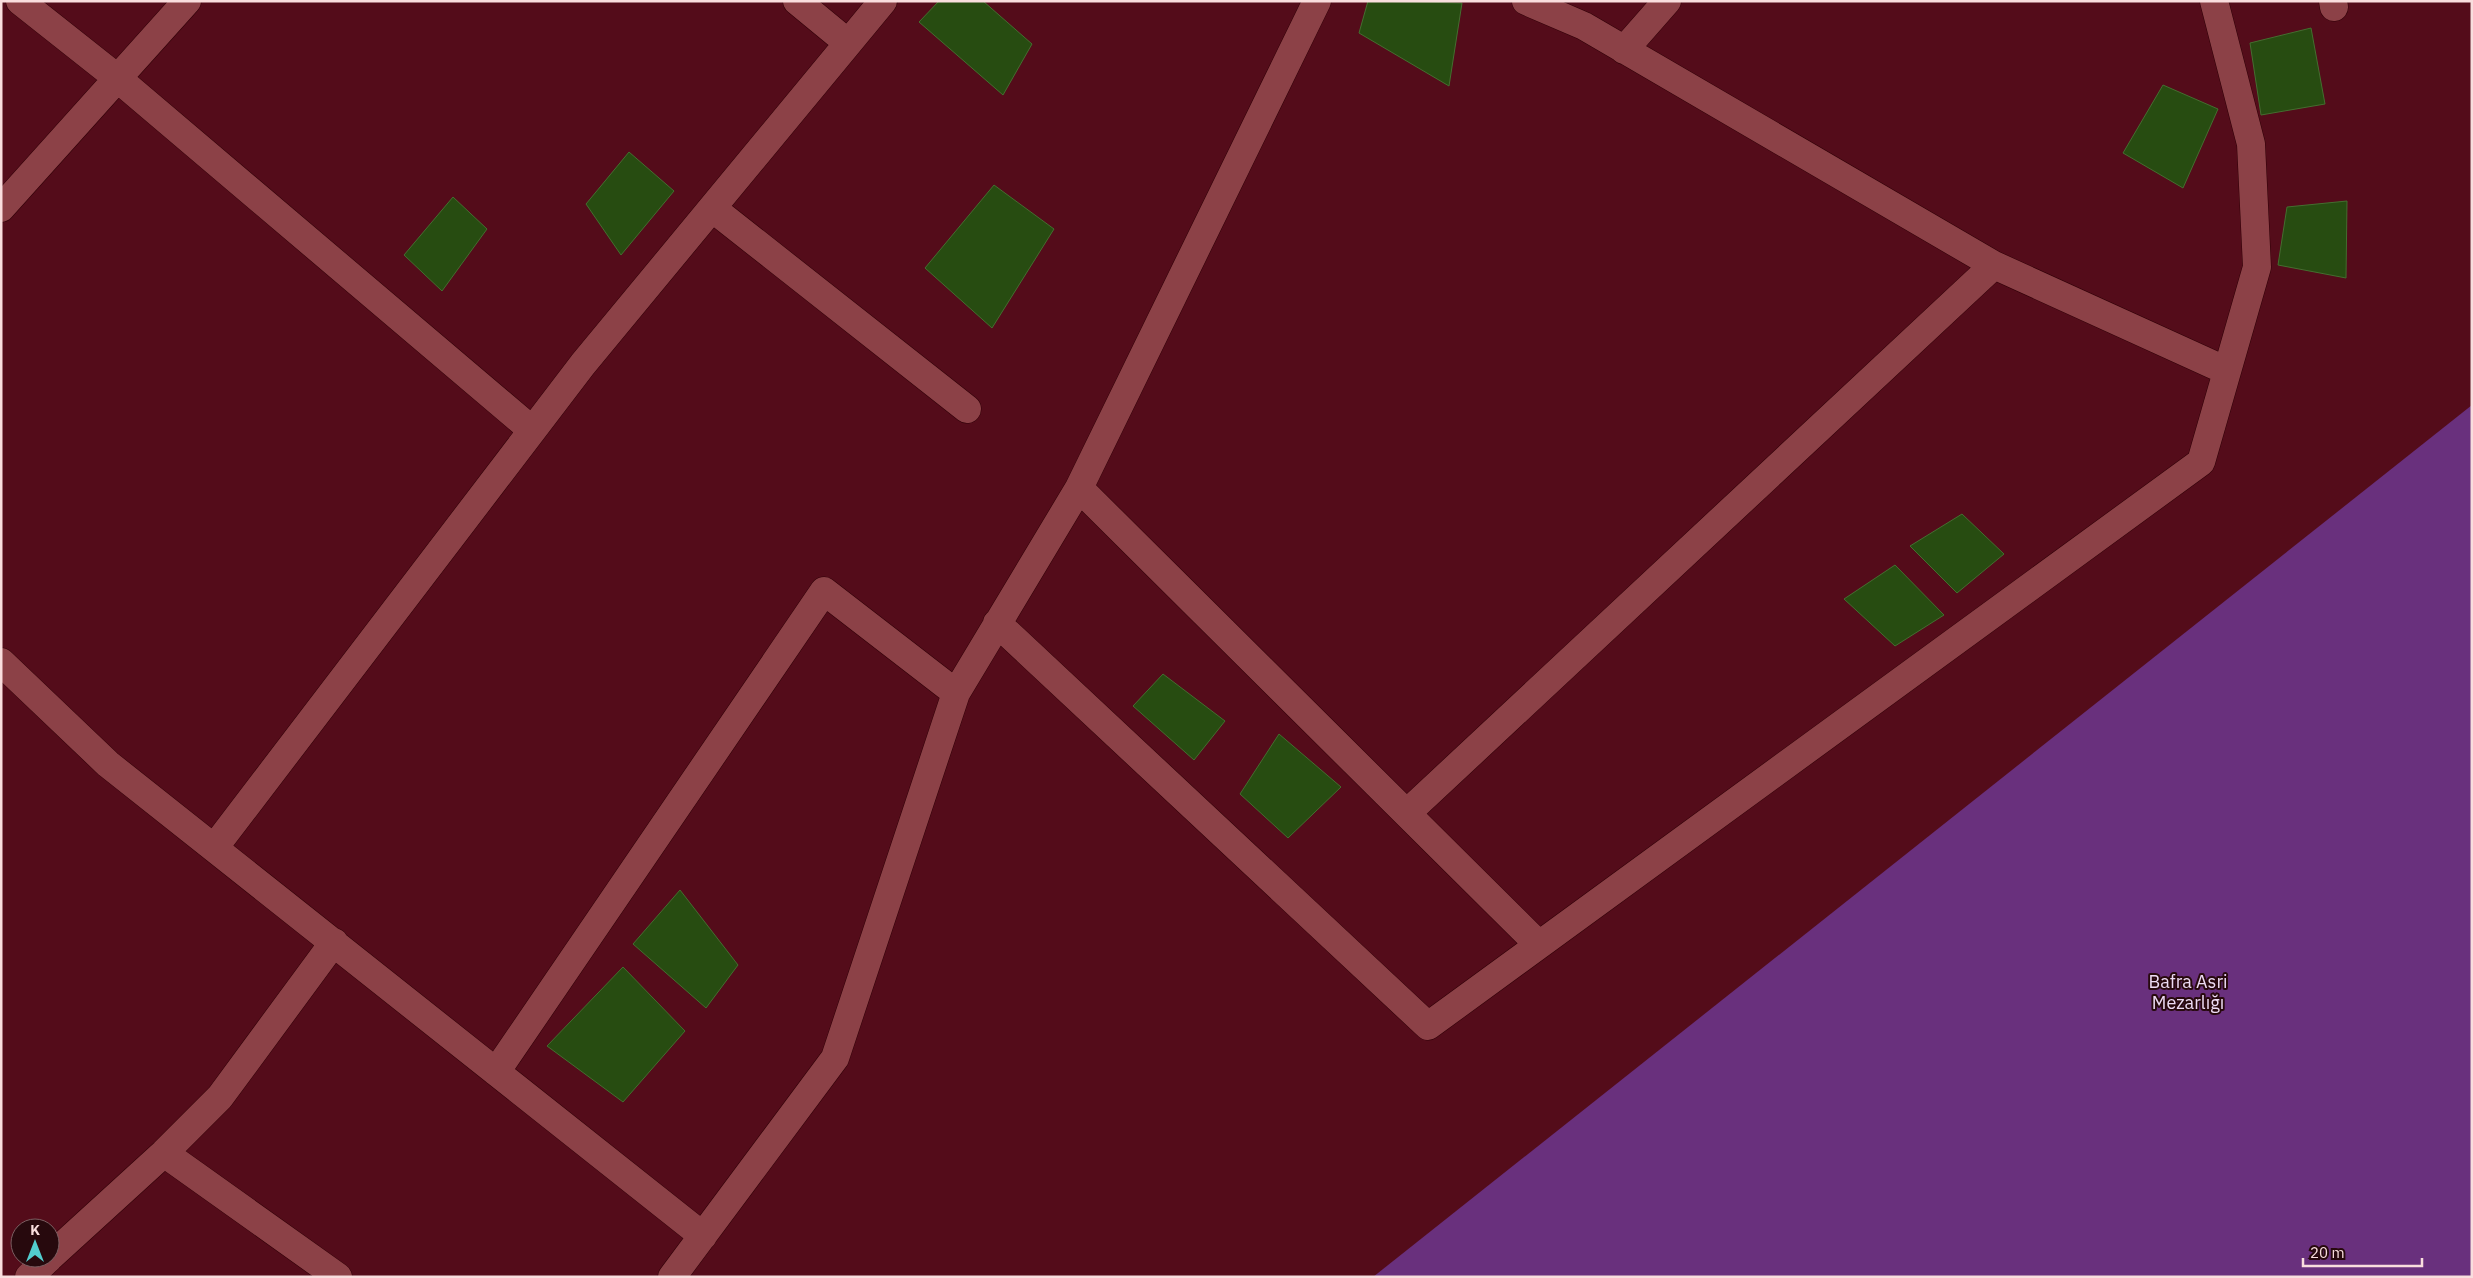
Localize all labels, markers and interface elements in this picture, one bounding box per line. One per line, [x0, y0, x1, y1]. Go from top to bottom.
park label: Bafra Asri Mezarlığı [2148, 970, 2228, 1014]
north arrow [10, 1218, 60, 1268]
text: K [30, 1221, 40, 1239]
scale bar [2303, 1236, 2422, 1268]
text: 20 m [2310, 1243, 2345, 1262]

